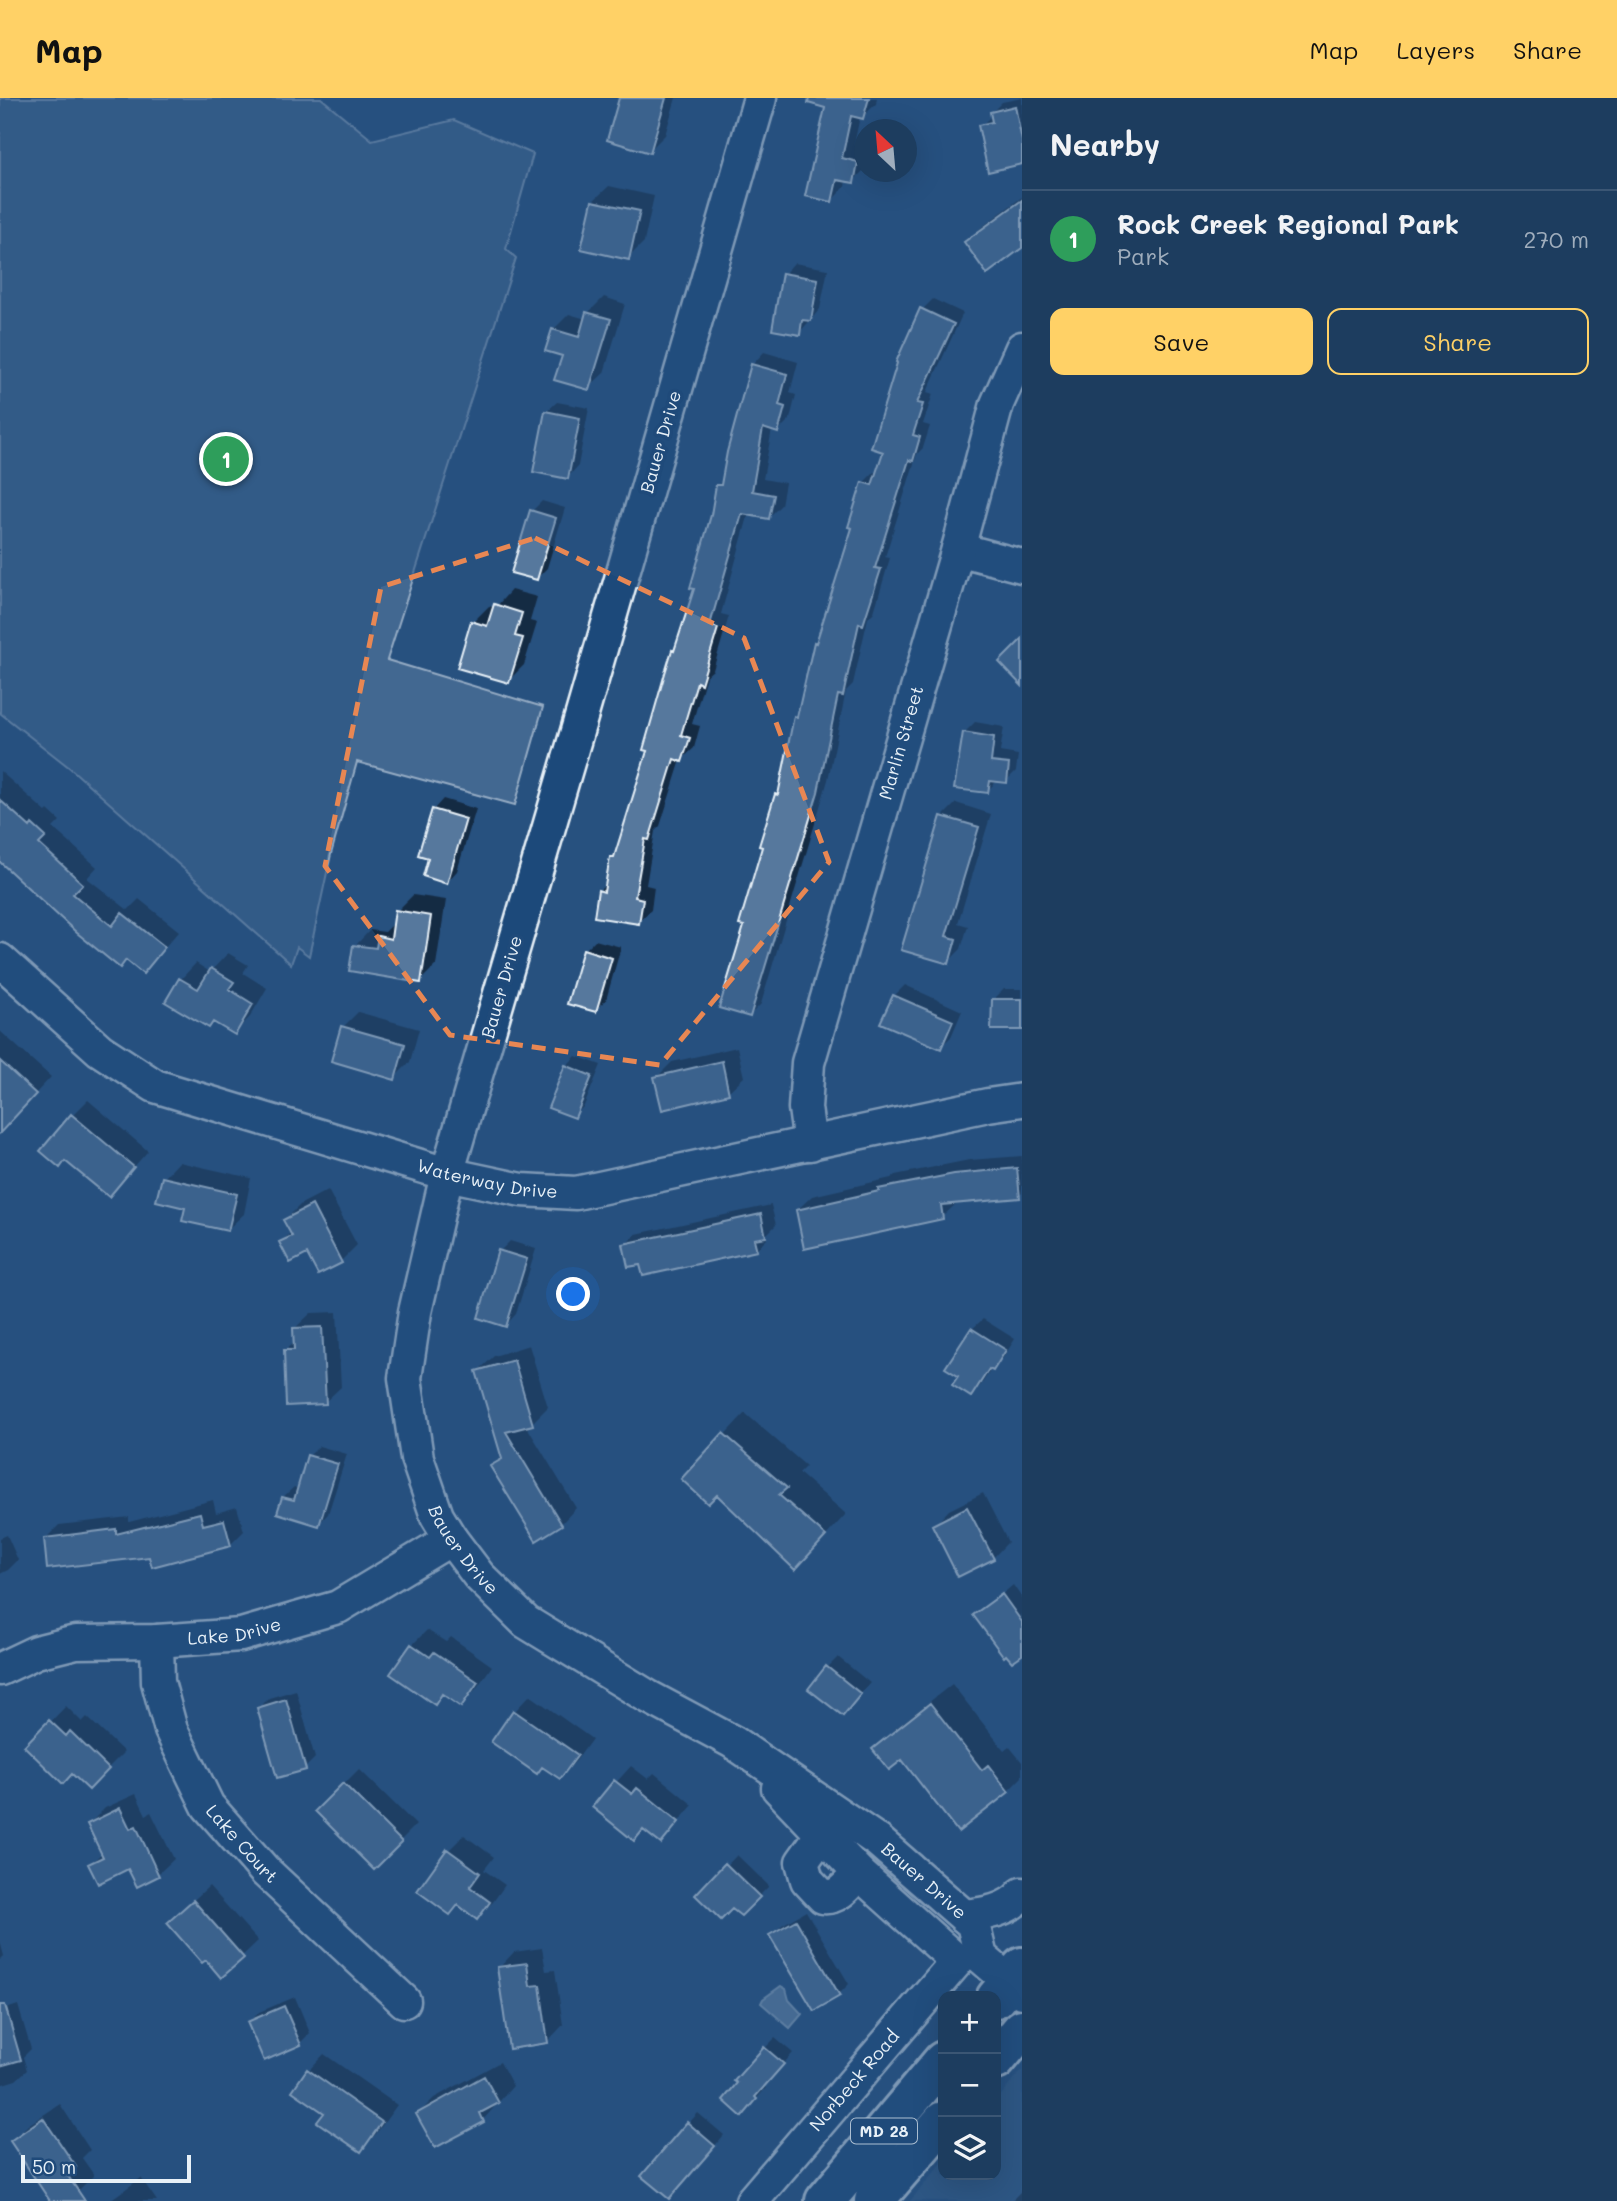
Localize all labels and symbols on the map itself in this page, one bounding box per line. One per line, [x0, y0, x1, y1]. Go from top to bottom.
north arrow [854, 119, 917, 182]
street label: Bauer Drive [634, 388, 686, 496]
pin: 1 [203, 433, 249, 485]
street label: Marlin Street [872, 683, 928, 802]
street label: Bauer Drive [475, 933, 527, 1041]
street label: Waterway Drive [414, 1153, 558, 1203]
your location [556, 1277, 590, 1311]
street label: Bauer Drive [423, 1502, 504, 1599]
street label: Lake Drive [187, 1611, 284, 1650]
street label: Lake Court [201, 1799, 283, 1888]
street label: Bauer Drive [877, 1836, 972, 1924]
street label: Norbeck Road [804, 2024, 904, 2136]
road number: MD 28 [851, 2119, 917, 2144]
scale bar [21, 2152, 191, 2184]

